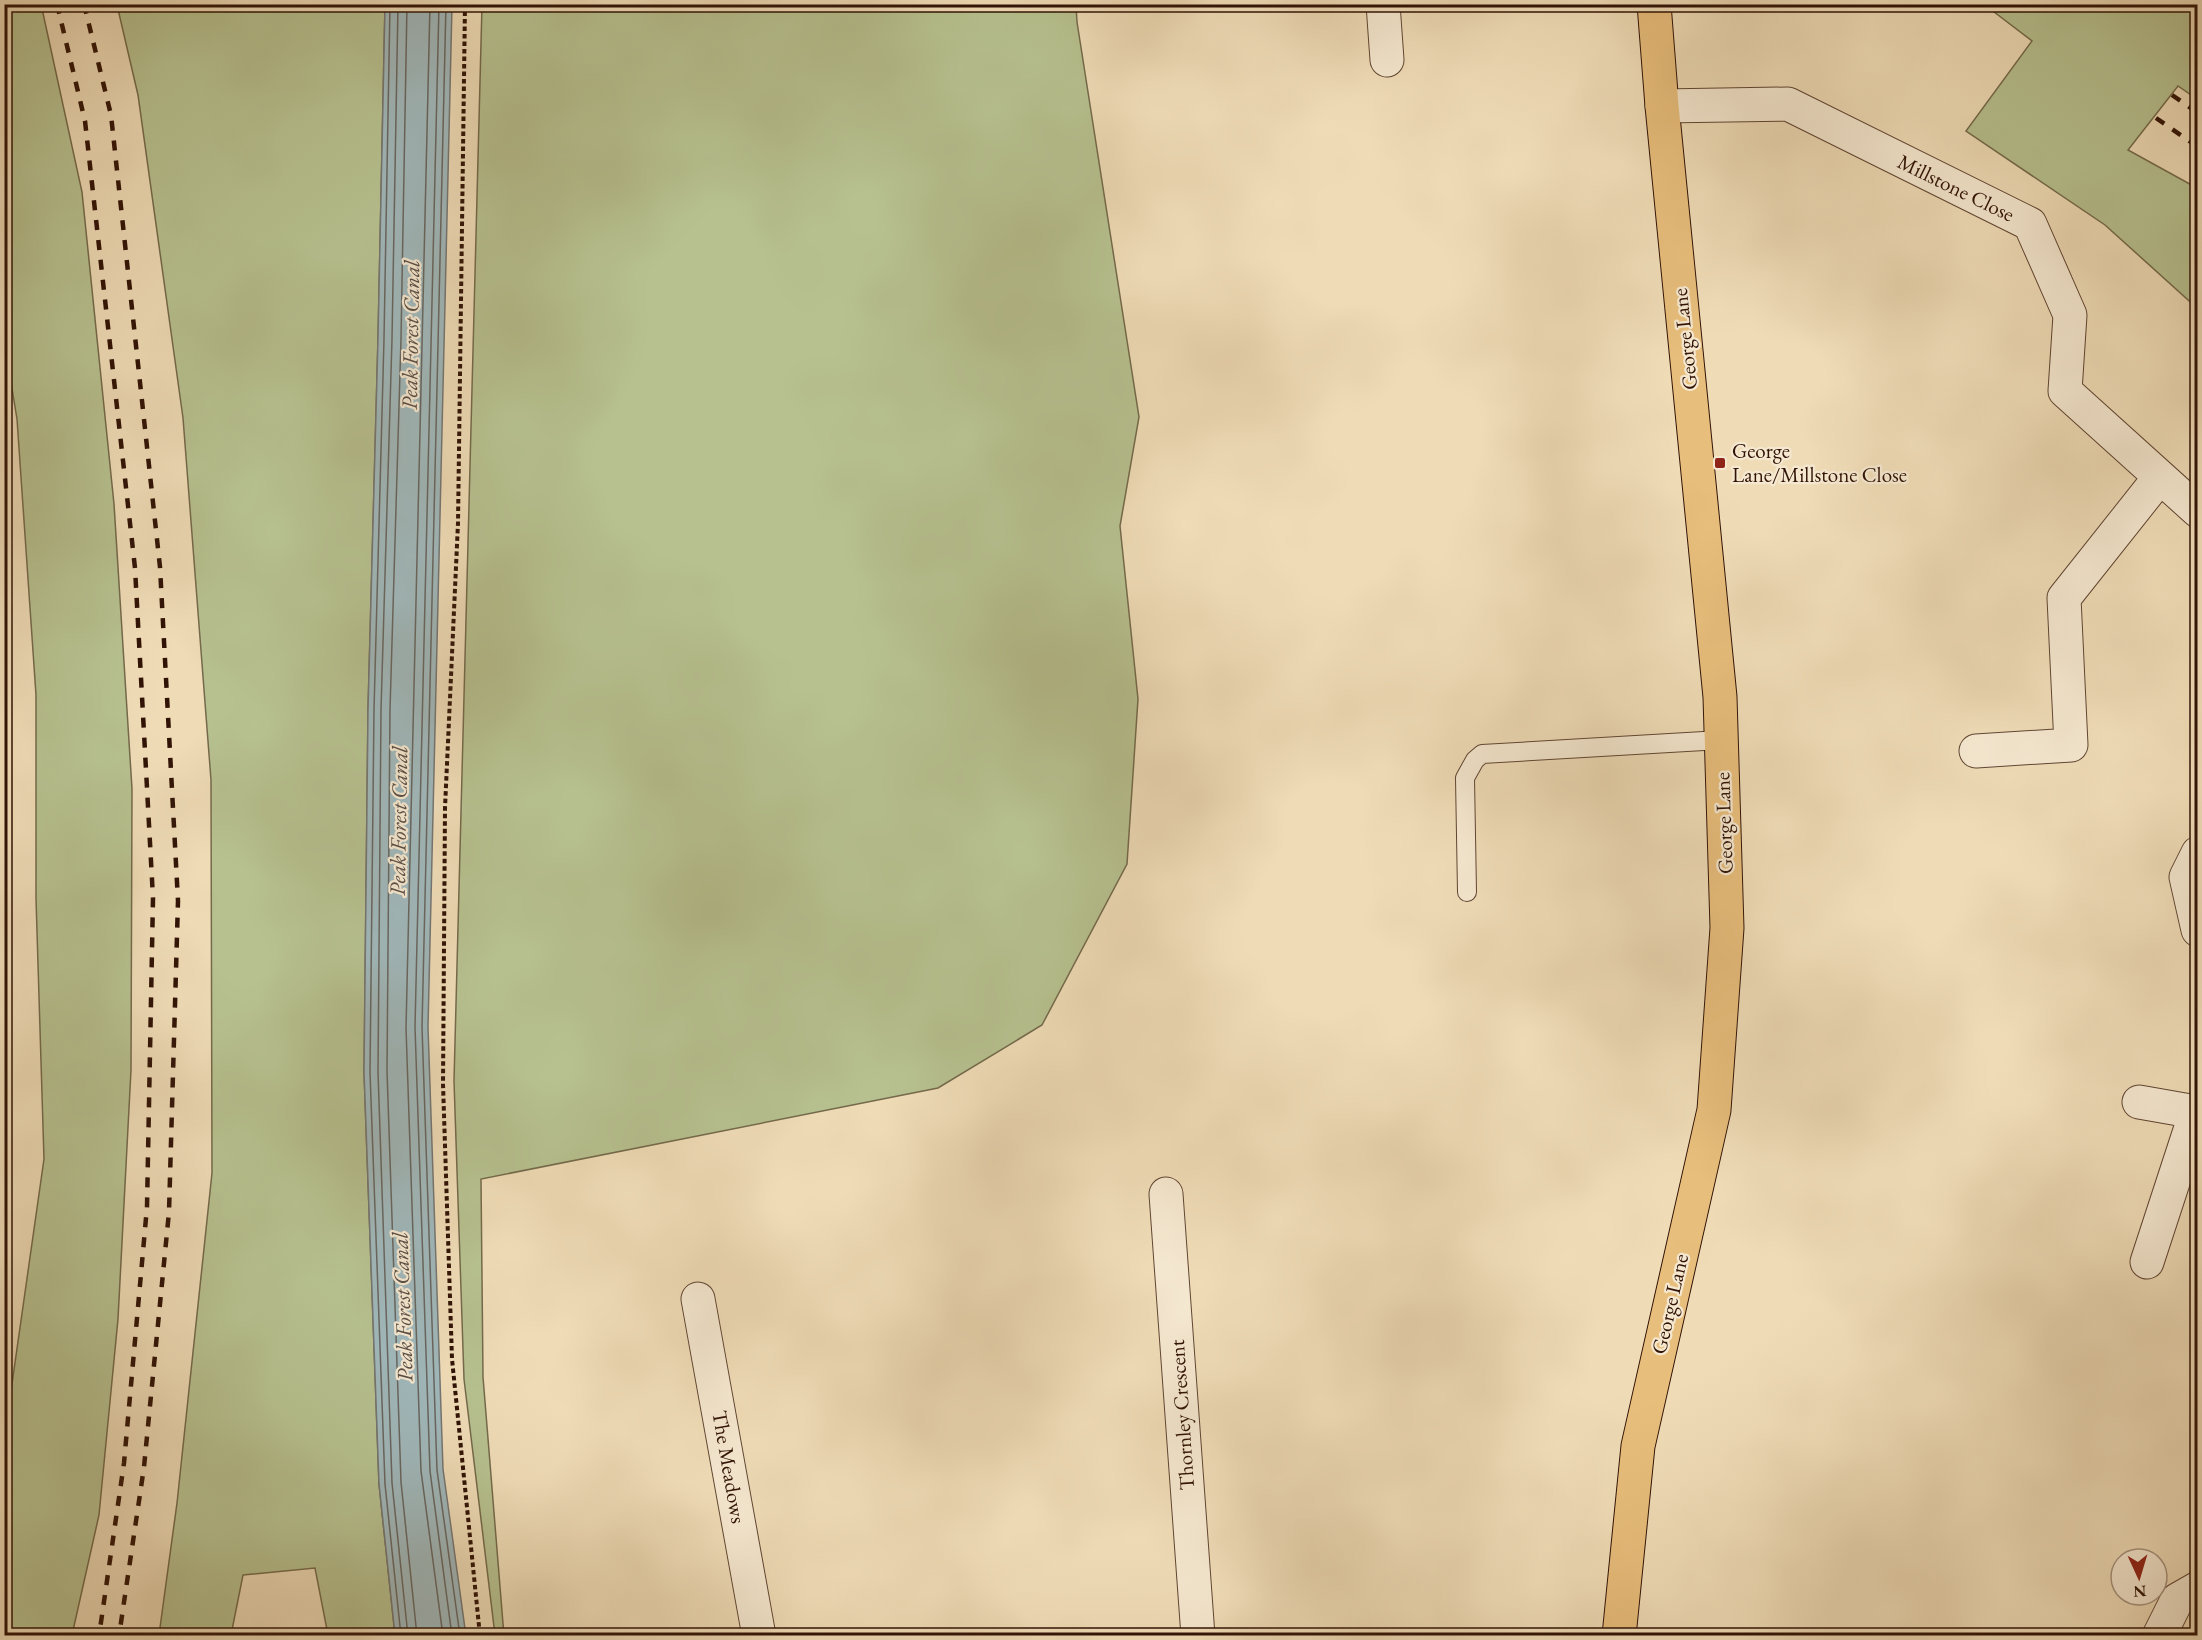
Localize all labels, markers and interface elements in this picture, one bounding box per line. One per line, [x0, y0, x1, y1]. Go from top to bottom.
street label: Millstone Close [1893, 148, 2019, 227]
water label: Peak Forest Canal [395, 259, 426, 410]
street label: George Lane [1666, 287, 1703, 391]
place label: George Lane/Millstone Close [1732, 437, 1907, 488]
marker: George Lane/Millstone Close [1713, 456, 1727, 470]
water label: Peak Forest Canal [383, 745, 414, 896]
street label: George Lane [1708, 771, 1739, 875]
water label: Peak Forest Canal [385, 1231, 420, 1382]
street label: George Lane [1645, 1251, 1694, 1357]
street label: Thornley Crescent [1163, 1338, 1200, 1491]
street label: The Meadows [706, 1408, 753, 1526]
north arrow [2109, 1547, 2169, 1607]
text: N [2133, 1581, 2147, 1602]

